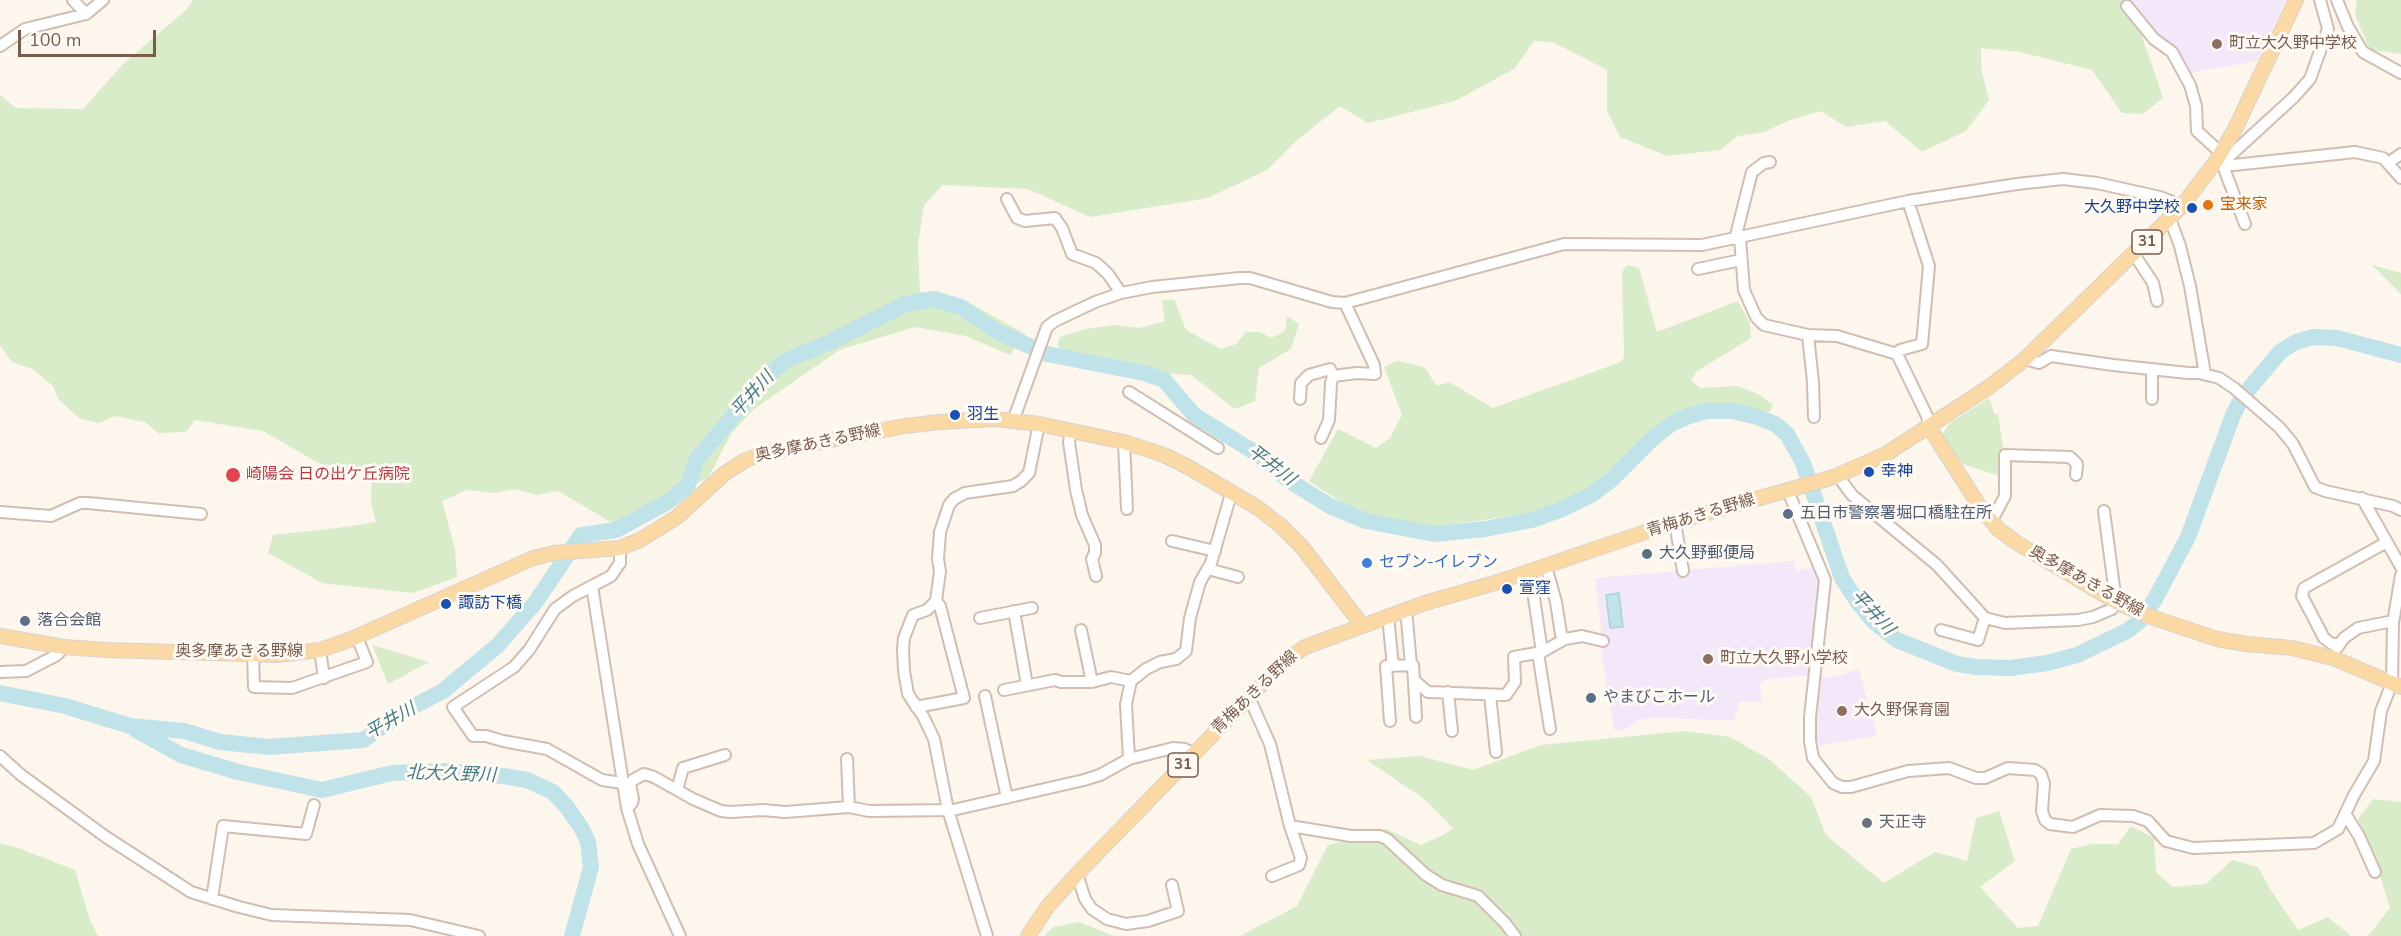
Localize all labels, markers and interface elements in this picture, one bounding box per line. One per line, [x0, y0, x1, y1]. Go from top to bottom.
scale bar [21, 18, 159, 56]
text: 100 m [29, 28, 81, 52]
place label: 町立大久野中学校 [2229, 34, 2357, 54]
marker: 町立大久野中学校 [2210, 37, 2224, 51]
place label: 宝来家 [2220, 195, 2268, 215]
place label: 大久野中学校 [2084, 198, 2180, 218]
marker: 宝来家 [2201, 198, 2215, 212]
marker: 大久野中学校 [2185, 201, 2199, 215]
road number: 31 [2132, 230, 2162, 254]
water label: 平井川 [727, 368, 779, 422]
place label: 羽生 [967, 405, 999, 425]
marker: 羽生 [948, 408, 962, 422]
street label: 奥多摩あきる野線 [753, 421, 883, 467]
water label: 平井川 [1243, 441, 1299, 491]
place label: 幸神 [1881, 462, 1913, 482]
place label: 崎陽会 日の出ケ丘病院 [246, 465, 410, 485]
marker: 幸神 [1862, 465, 1876, 479]
marker: 崎陽会 日の出ケ丘病院 [224, 466, 242, 484]
street label: 青梅あきる野線 [1645, 490, 1757, 542]
place label: 五日市警察署堀口橋駐在所 [1800, 504, 1992, 524]
marker: 五日市警察署堀口橋駐在所 [1781, 507, 1795, 521]
street label: 奥多摩あきる野線 [2025, 543, 2147, 621]
place label: 大久野郵便局 [1659, 544, 1755, 564]
marker: 大久野郵便局 [1640, 547, 1654, 561]
place label: セブン-イレブン [1379, 553, 1498, 573]
marker: セブン-イレブン [1360, 556, 1374, 570]
place label: 萱窪 [1519, 579, 1551, 599]
marker: 萱窪 [1500, 582, 1514, 596]
water label: 平井川 [1846, 586, 1898, 640]
place label: 諏訪下橋 [458, 594, 522, 614]
marker: 諏訪下橋 [439, 597, 453, 611]
place label: 落合会館 [37, 611, 101, 631]
marker: 落合会館 [18, 614, 32, 628]
street label: 奥多摩あきる野線 [175, 642, 303, 662]
street label: 青梅あきる野線 [1208, 647, 1302, 739]
place label: 町立大久野小学校 [1720, 649, 1848, 669]
marker: 町立大久野小学校 [1701, 652, 1715, 666]
place label: やまびこホール [1603, 688, 1715, 708]
marker: やまびこホール [1584, 691, 1598, 705]
water label: 平井川 [362, 699, 420, 745]
place label: 大久野保育園 [1854, 701, 1950, 721]
marker: 大久野保育園 [1835, 704, 1849, 718]
road number: 31 [1168, 753, 1198, 777]
water label: 北大久野川 [406, 763, 496, 787]
place label: 天正寺 [1879, 813, 1927, 833]
marker: 天正寺 [1860, 816, 1874, 830]

